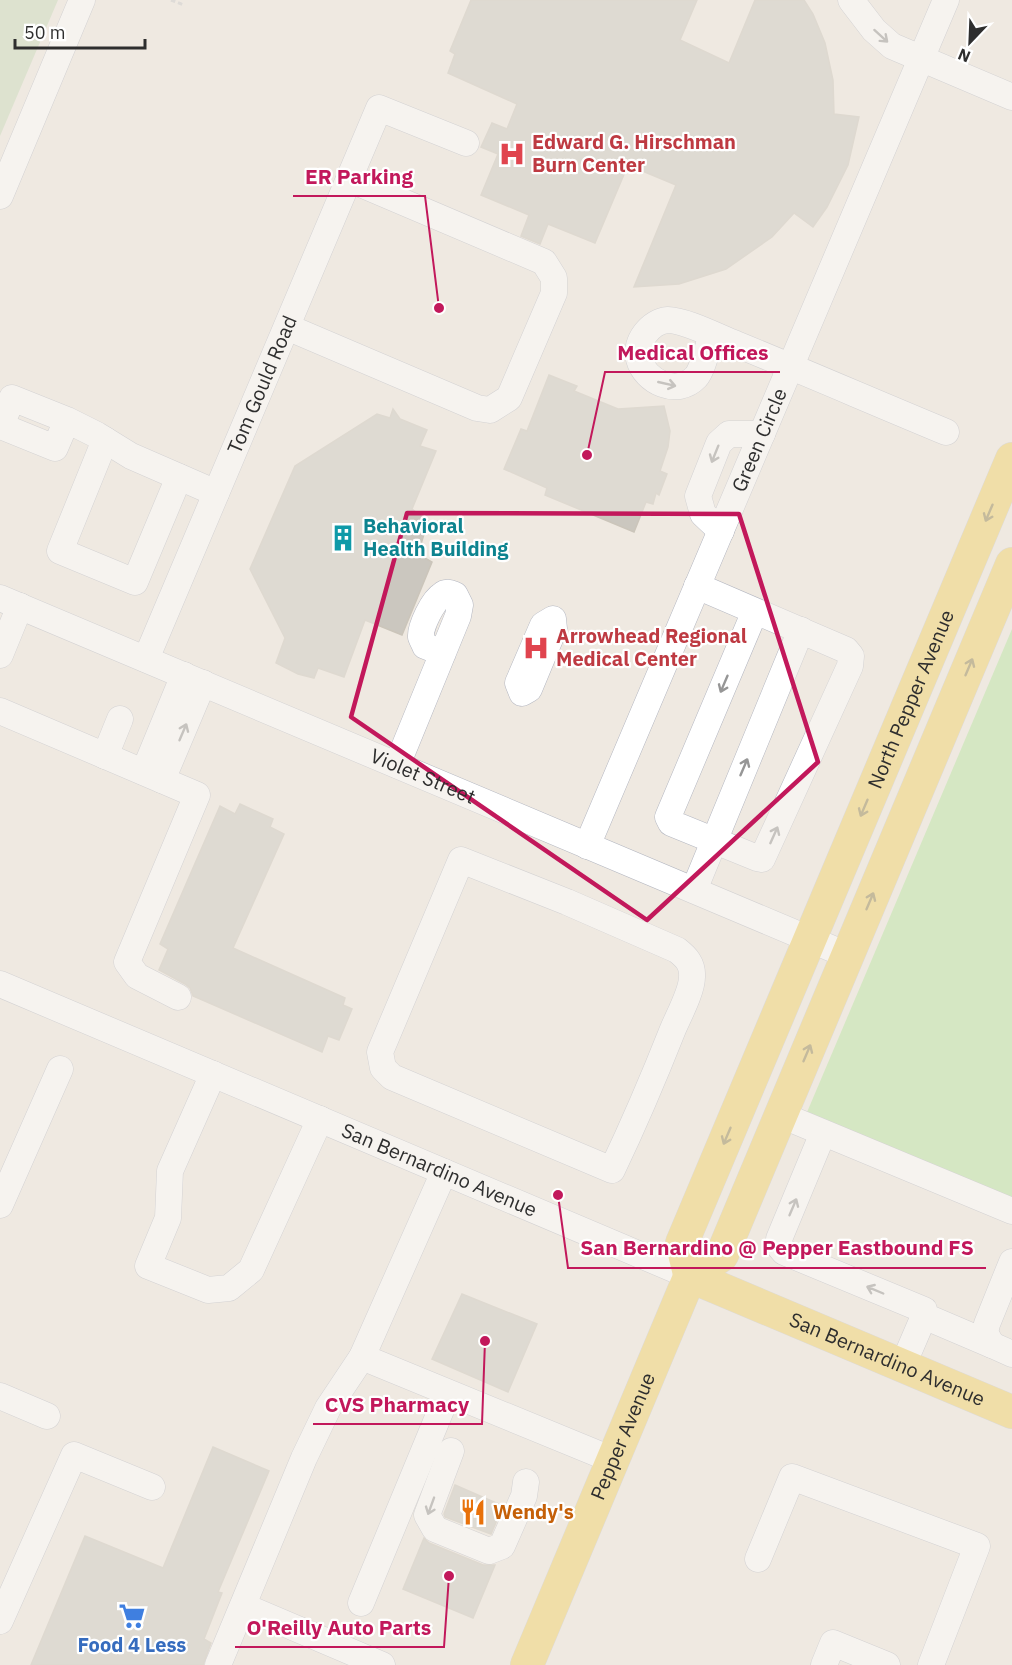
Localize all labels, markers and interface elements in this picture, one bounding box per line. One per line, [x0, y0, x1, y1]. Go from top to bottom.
scale bar [15, 12, 146, 50]
north arrow [940, 12, 1000, 72]
text: 50 m [24, 21, 66, 44]
one-way arrow [873, 29, 888, 43]
text: N [955, 44, 973, 67]
place label: Edward G. Hirschman Burn Center [532, 128, 736, 178]
hospital icon: Edward G. Hirschman Burn Center [497, 139, 527, 169]
callout: ER Parking [293, 157, 425, 196]
text: ER Parking [305, 162, 413, 190]
street label: Tom Gould Road [220, 311, 303, 458]
callout: Medical Offices [605, 333, 780, 372]
text: Medical Offices [617, 338, 769, 366]
one-way arrow [657, 379, 676, 390]
street label: Green Circle [725, 384, 793, 496]
one-way arrow [709, 445, 720, 463]
one-way arrow [983, 503, 994, 521]
place label: Behavioral Health Building [363, 512, 509, 562]
building icon: Behavioral Health Building [328, 523, 358, 553]
street label: North Pepper Avenue [861, 605, 960, 793]
place label: Arrowhead Regional Medical Center [556, 622, 747, 672]
hospital icon: Arrowhead Regional Medical Center [521, 633, 551, 663]
one-way arrow [964, 658, 975, 677]
one-way arrow [718, 674, 729, 693]
one-way arrow [178, 723, 189, 741]
street label: Violet Street [367, 742, 480, 810]
one-way arrow [739, 758, 750, 777]
one-way arrow [858, 799, 869, 817]
one-way arrow [769, 827, 780, 845]
one-way arrow [865, 892, 876, 911]
one-way arrow [802, 1044, 813, 1063]
street label: San Bernardino Avenue [338, 1116, 541, 1223]
one-way arrow [721, 1126, 732, 1144]
one-way arrow [788, 1198, 799, 1216]
callout: San Bernardino @ Pepper Eastbound FS [568, 1229, 986, 1268]
text: San Bernardino @ Pepper Eastbound FS [580, 1233, 974, 1261]
one-way arrow [866, 1284, 885, 1295]
street label: San Bernardino Avenue [785, 1306, 989, 1412]
street label: Pepper Avenue [584, 1368, 661, 1504]
callout: CVS Pharmacy [313, 1385, 482, 1424]
text: CVS Pharmacy [325, 1390, 470, 1418]
one-way arrow [424, 1496, 435, 1515]
restaurant icon: Wendy's [458, 1497, 488, 1527]
place label: Wendy's [493, 1498, 574, 1525]
supermarket icon: Food 4 Less [117, 1601, 147, 1631]
callout: O'Reilly Auto Parts [235, 1608, 444, 1647]
text: O'Reilly Auto Parts [247, 1613, 431, 1641]
place label: Food 4 Less [78, 1631, 186, 1658]

